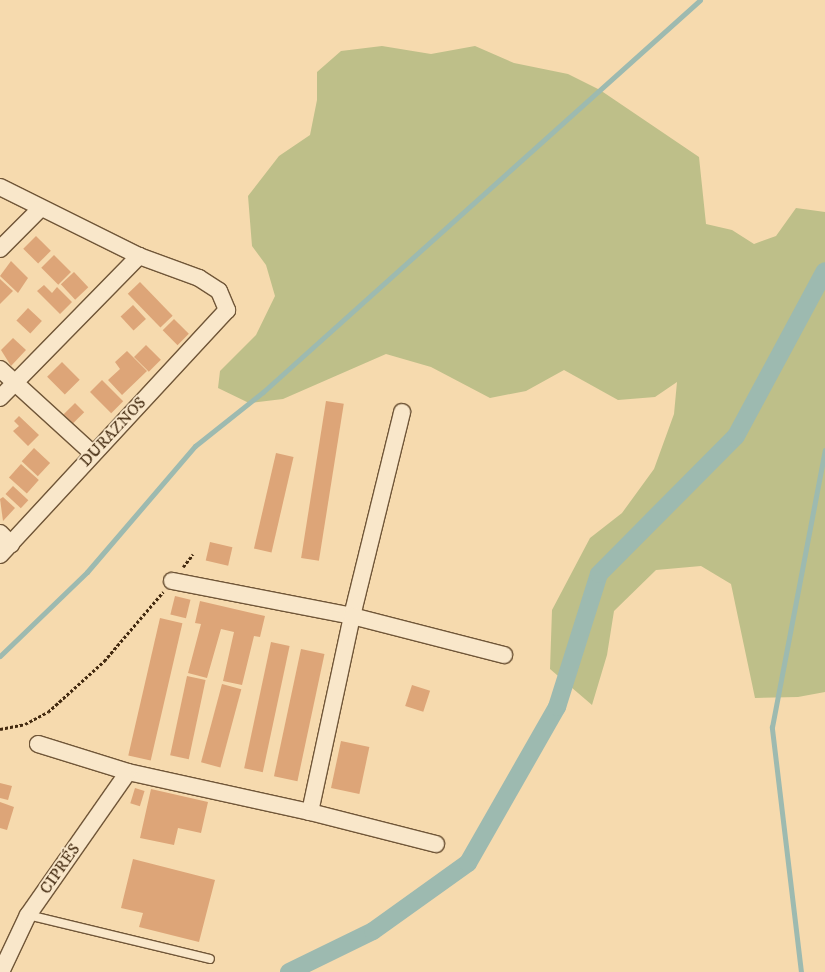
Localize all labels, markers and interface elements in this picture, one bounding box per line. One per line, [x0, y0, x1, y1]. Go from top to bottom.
street label: DURAZNOS [76, 393, 150, 471]
street label: CIPRÉS [36, 840, 84, 898]

